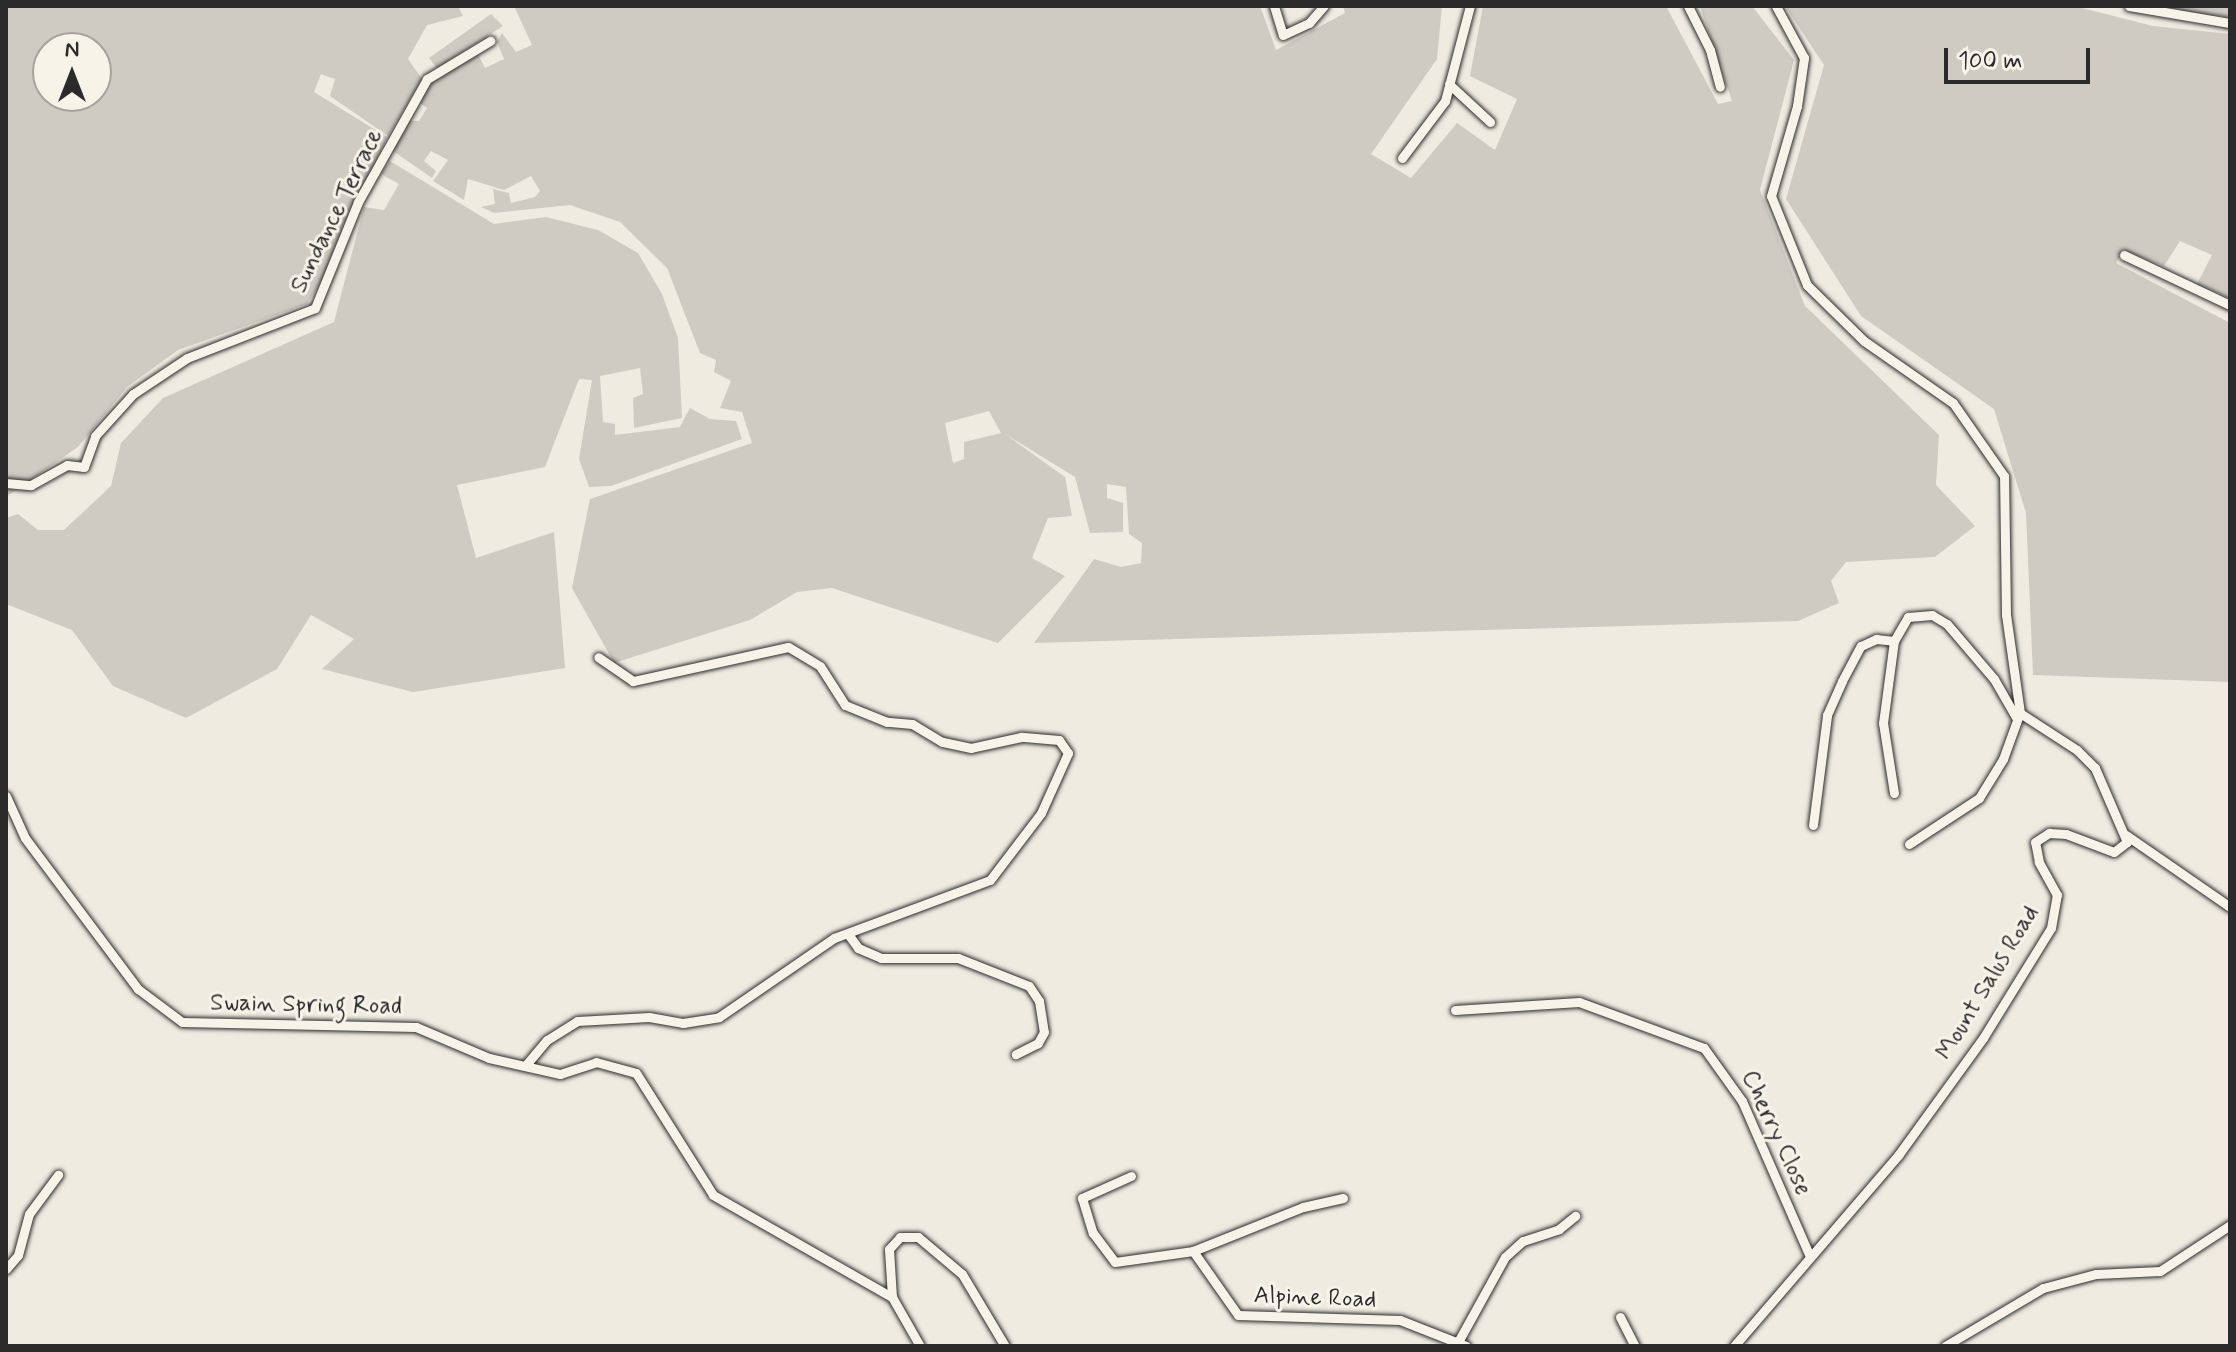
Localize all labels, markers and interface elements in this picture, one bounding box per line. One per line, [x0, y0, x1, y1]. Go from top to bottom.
north arrow [32, 32, 112, 112]
scale bar [1948, 32, 2094, 82]
text: N [65, 36, 79, 64]
text: 100 m [1958, 46, 2022, 77]
street label: Sundance Terrace [285, 125, 389, 297]
street label: Mount Salus Road [1930, 900, 2046, 1066]
street label: Swain Spring Road [211, 989, 401, 1021]
street label: Cherry Close [1734, 1066, 1818, 1200]
street label: Alpine Road [1253, 1281, 1377, 1315]

